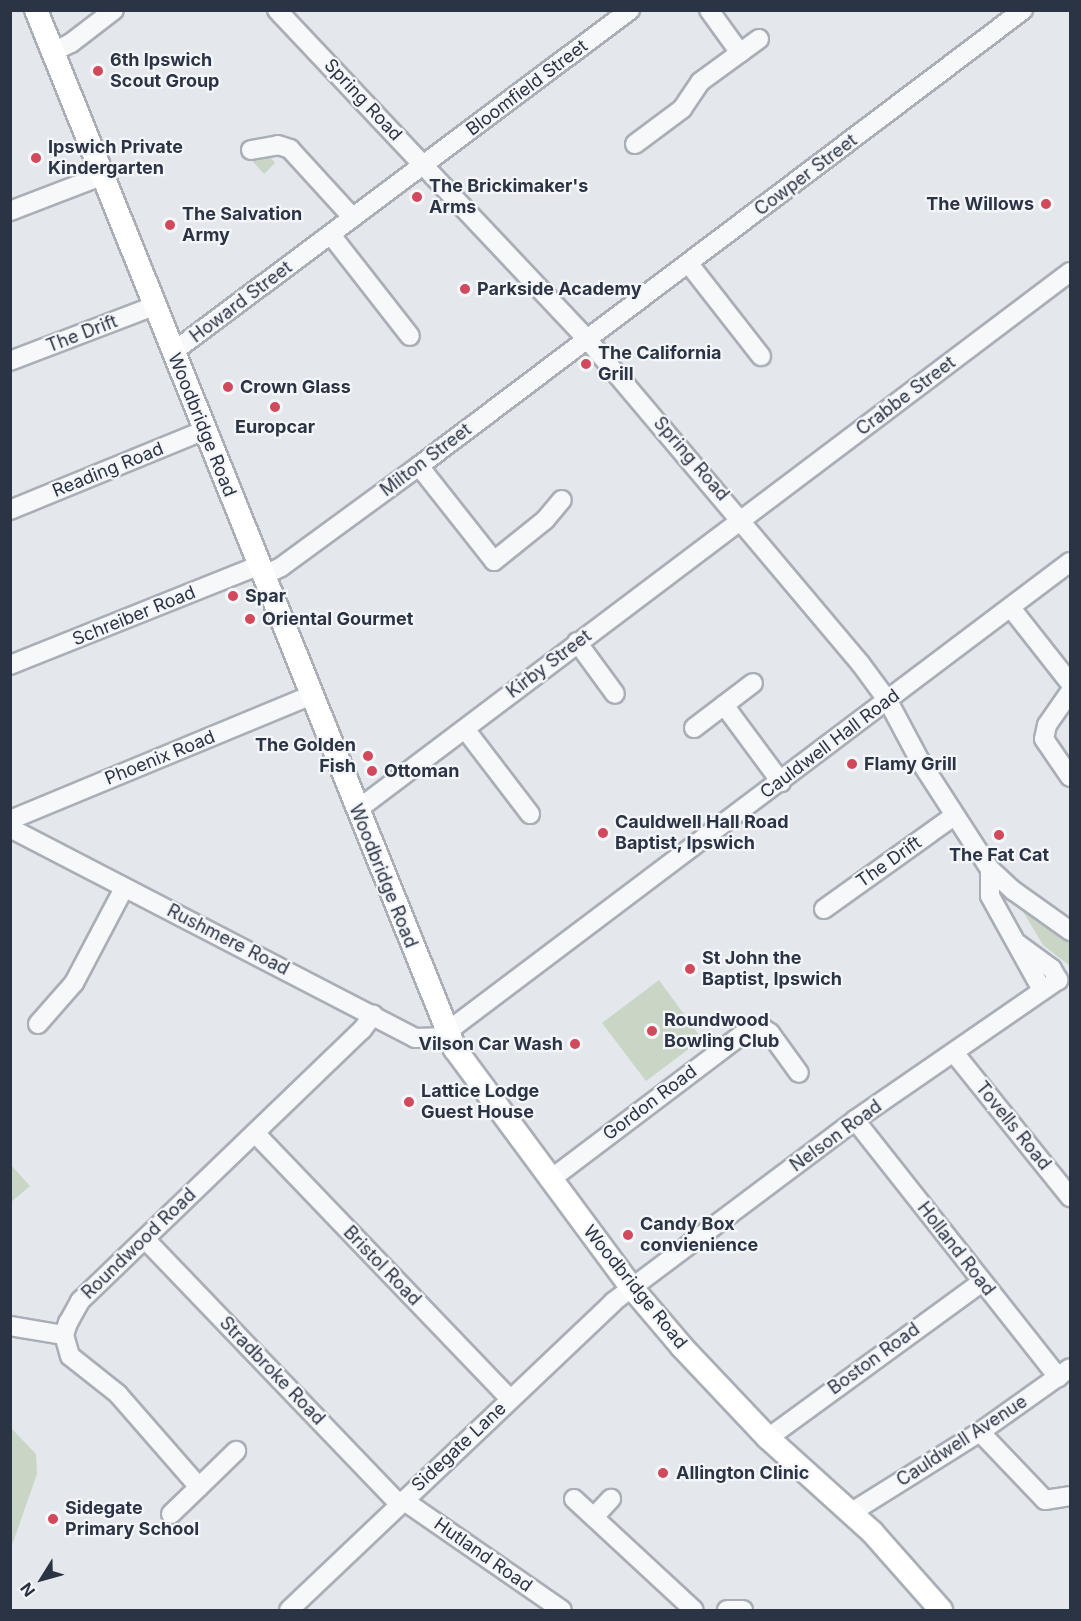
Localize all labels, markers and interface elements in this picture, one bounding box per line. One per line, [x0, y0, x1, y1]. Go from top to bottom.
street label: Bloomfield Street [462, 35, 592, 141]
place label: 6th Ipswich Scout Group [110, 50, 219, 92]
street label: Spring Road [320, 55, 406, 145]
marker: 6th Ipswich Scout Group [91, 64, 105, 78]
street label: Cowper Street [751, 130, 861, 220]
place label: Ipswich Private Kindergarten [48, 137, 183, 180]
marker: Ipswich Private Kindergarten [29, 151, 43, 165]
place label: The Brickimaker's Arms [429, 176, 588, 219]
marker: The Brickimaker's Arms [410, 190, 424, 204]
place label: The Willows [926, 193, 1034, 215]
marker: The Willows [1039, 197, 1053, 211]
place label: The Salvation Army [182, 204, 302, 246]
marker: The Salvation Army [163, 218, 177, 232]
street label: Howard Street [186, 257, 296, 347]
place label: Parkside Academy [477, 278, 641, 300]
marker: Parkside Academy [458, 282, 472, 296]
street label: The Drift [44, 311, 120, 357]
place label: The California Grill [598, 343, 722, 386]
street label: Woodbridge Road [163, 350, 241, 500]
street label: Crabbe Street [852, 352, 960, 440]
marker: The California Grill [579, 357, 593, 371]
place label: Crown Glass [240, 376, 351, 398]
marker: Crown Glass [221, 380, 235, 394]
marker: Europcar [268, 400, 282, 414]
street label: Spring Road [649, 413, 733, 505]
place label: Europcar [235, 416, 315, 438]
street label: Milton Street [376, 419, 476, 501]
street label: Reading Road [49, 438, 167, 502]
street label: Schreiber Road [69, 582, 199, 650]
place label: Spar [245, 585, 286, 607]
marker: Spar [226, 589, 240, 603]
place label: Oriental Gourmet [262, 608, 413, 630]
marker: Oriental Gourmet [243, 612, 257, 626]
street label: Kirby Street [502, 625, 596, 703]
street label: Cauldwell Hall Road [756, 685, 904, 803]
street label: Phoenix Road [102, 726, 218, 790]
place label: The Golden Fish [255, 735, 356, 777]
marker: The Golden Fish [361, 749, 375, 763]
place label: Flamy Grill [864, 753, 957, 775]
marker: Flamy Grill [845, 757, 859, 771]
place label: Ottoman [384, 760, 459, 782]
marker: Ottoman [365, 764, 379, 778]
street label: Woodbridge Road [344, 801, 422, 951]
place label: Cauldwell Hall Road Baptist, Ipswich [615, 812, 789, 854]
marker: Cauldwell Hall Road Baptist, Ipswich [596, 826, 610, 840]
marker: The Fat Cat [992, 828, 1006, 842]
street label: The Drift [852, 832, 926, 892]
place label: The Fat Cat [949, 844, 1049, 866]
street label: Rushmere Road [163, 900, 293, 980]
place label: St John the Baptist, Ipswich [702, 948, 843, 990]
marker: St John the Baptist, Ipswich [683, 962, 697, 976]
place label: Roundwood Bowling Club [664, 1010, 779, 1052]
marker: Roundwood Bowling Club [645, 1024, 659, 1038]
place label: Vilson Car Wash [418, 1033, 563, 1055]
marker: Vilson Car Wash [568, 1037, 582, 1051]
street label: Gordon Road [599, 1061, 701, 1145]
street label: Tovells Road [971, 1077, 1055, 1175]
place label: Lattice Lodge Guest House [421, 1081, 539, 1124]
marker: Lattice Lodge Guest House [402, 1095, 416, 1109]
street label: Nelson Road [786, 1096, 886, 1176]
street label: Roundwood Road [78, 1184, 200, 1304]
street label: Holland Road [913, 1198, 999, 1300]
place label: Candy Box convienience [640, 1214, 758, 1256]
street label: Woodbridge Road [578, 1221, 692, 1353]
street label: Bristol Road [339, 1222, 425, 1310]
marker: Candy Box convienience [621, 1228, 635, 1242]
street label: Stradbroke Road [215, 1312, 329, 1430]
street label: Boston Road [824, 1319, 924, 1399]
street label: Cauldwell Avenue [893, 1391, 1031, 1491]
street label: Sidegate Lane [407, 1398, 511, 1496]
place label: Allington Clinic [676, 1462, 809, 1484]
marker: Allington Clinic [654, 1464, 672, 1482]
place label: Sidegate Primary School [65, 1498, 199, 1540]
marker: Sidegate Primary School [46, 1512, 60, 1526]
street label: Hutland Road [430, 1513, 536, 1597]
north arrow [12, 1549, 72, 1609]
text: N [16, 1579, 39, 1601]

